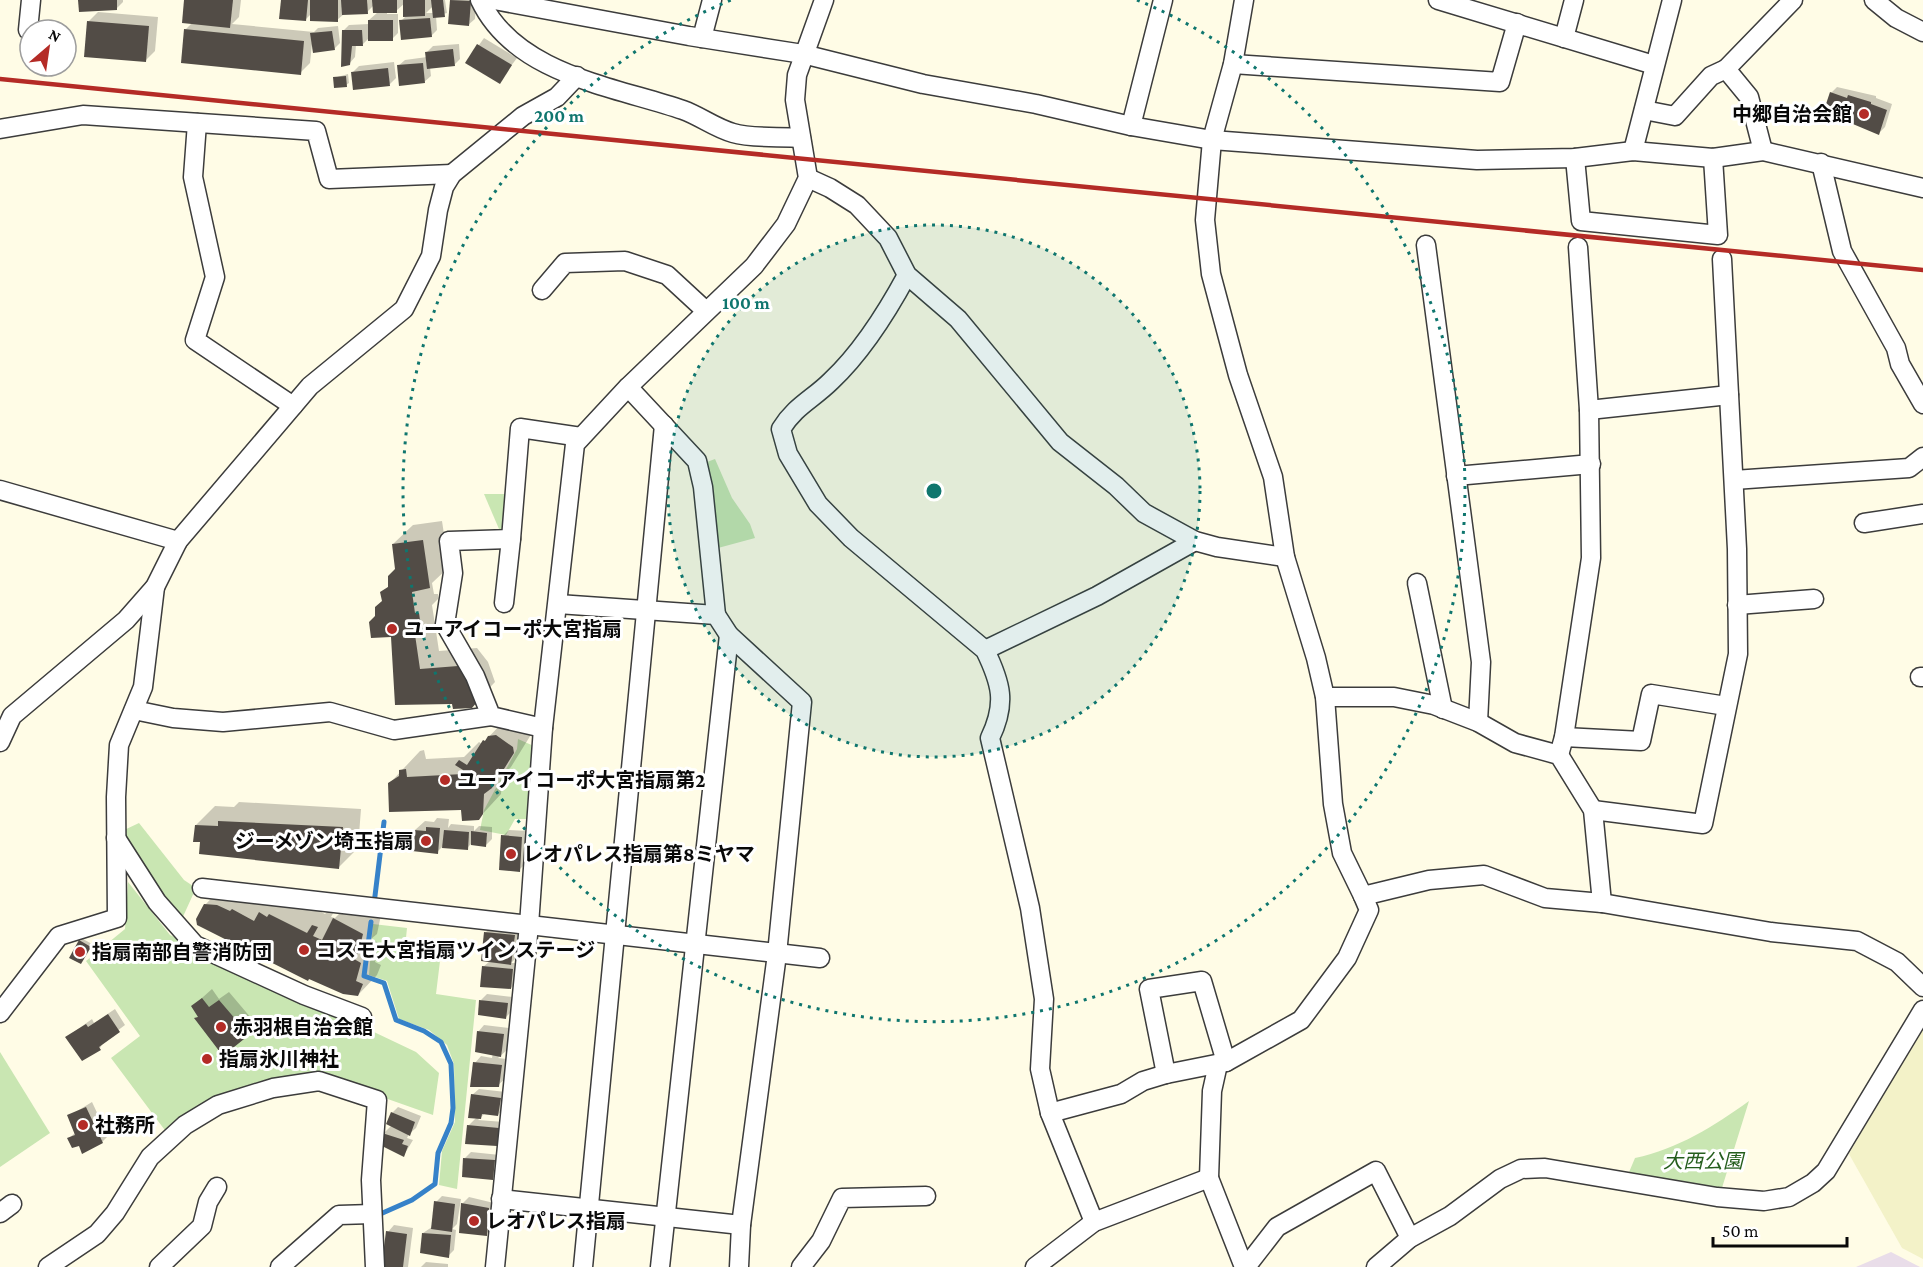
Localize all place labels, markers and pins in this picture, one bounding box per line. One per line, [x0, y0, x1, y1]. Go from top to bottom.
place label: 中郷自治会館 [1732, 103, 1852, 125]
marker: 中郷自治会館 [1857, 107, 1871, 121]
centre of rings [924, 481, 944, 501]
place label: ユーアイコーポ大宮指扇 [404, 618, 622, 640]
marker: ユーアイコーポ大宮指扇 [385, 622, 399, 636]
place label: ユーアイコーポ大宮指扇第2 [457, 769, 705, 791]
marker: ユーアイコーポ大宮指扇第2 [438, 773, 452, 787]
place label: ジーメゾン埼玉指扇 [235, 830, 414, 852]
marker: ジーメゾン埼玉指扇 [419, 834, 433, 848]
place label: レオパレス指扇第8ミヤマ [523, 843, 755, 865]
marker: レオパレス指扇第8ミヤマ [504, 847, 518, 861]
place label: コスモ大宮指扇ツインステージ [316, 939, 595, 961]
place label: 指扇南部自警消防団 [92, 941, 272, 963]
marker: コスモ大宮指扇ツインステージ [297, 943, 311, 957]
marker: 指扇南部自警消防団 [73, 945, 87, 959]
place label: 赤羽根自治会館 [233, 1016, 373, 1038]
marker: 赤羽根自治会館 [214, 1020, 228, 1034]
place label: 指扇氷川神社 [219, 1048, 339, 1070]
marker: 指扇氷川神社 [200, 1052, 214, 1066]
place label: 社務所 [95, 1114, 155, 1136]
marker: 社務所 [76, 1118, 90, 1132]
place label: レオパレス指扇 [486, 1210, 626, 1232]
marker: レオパレス指扇 [467, 1214, 481, 1228]

